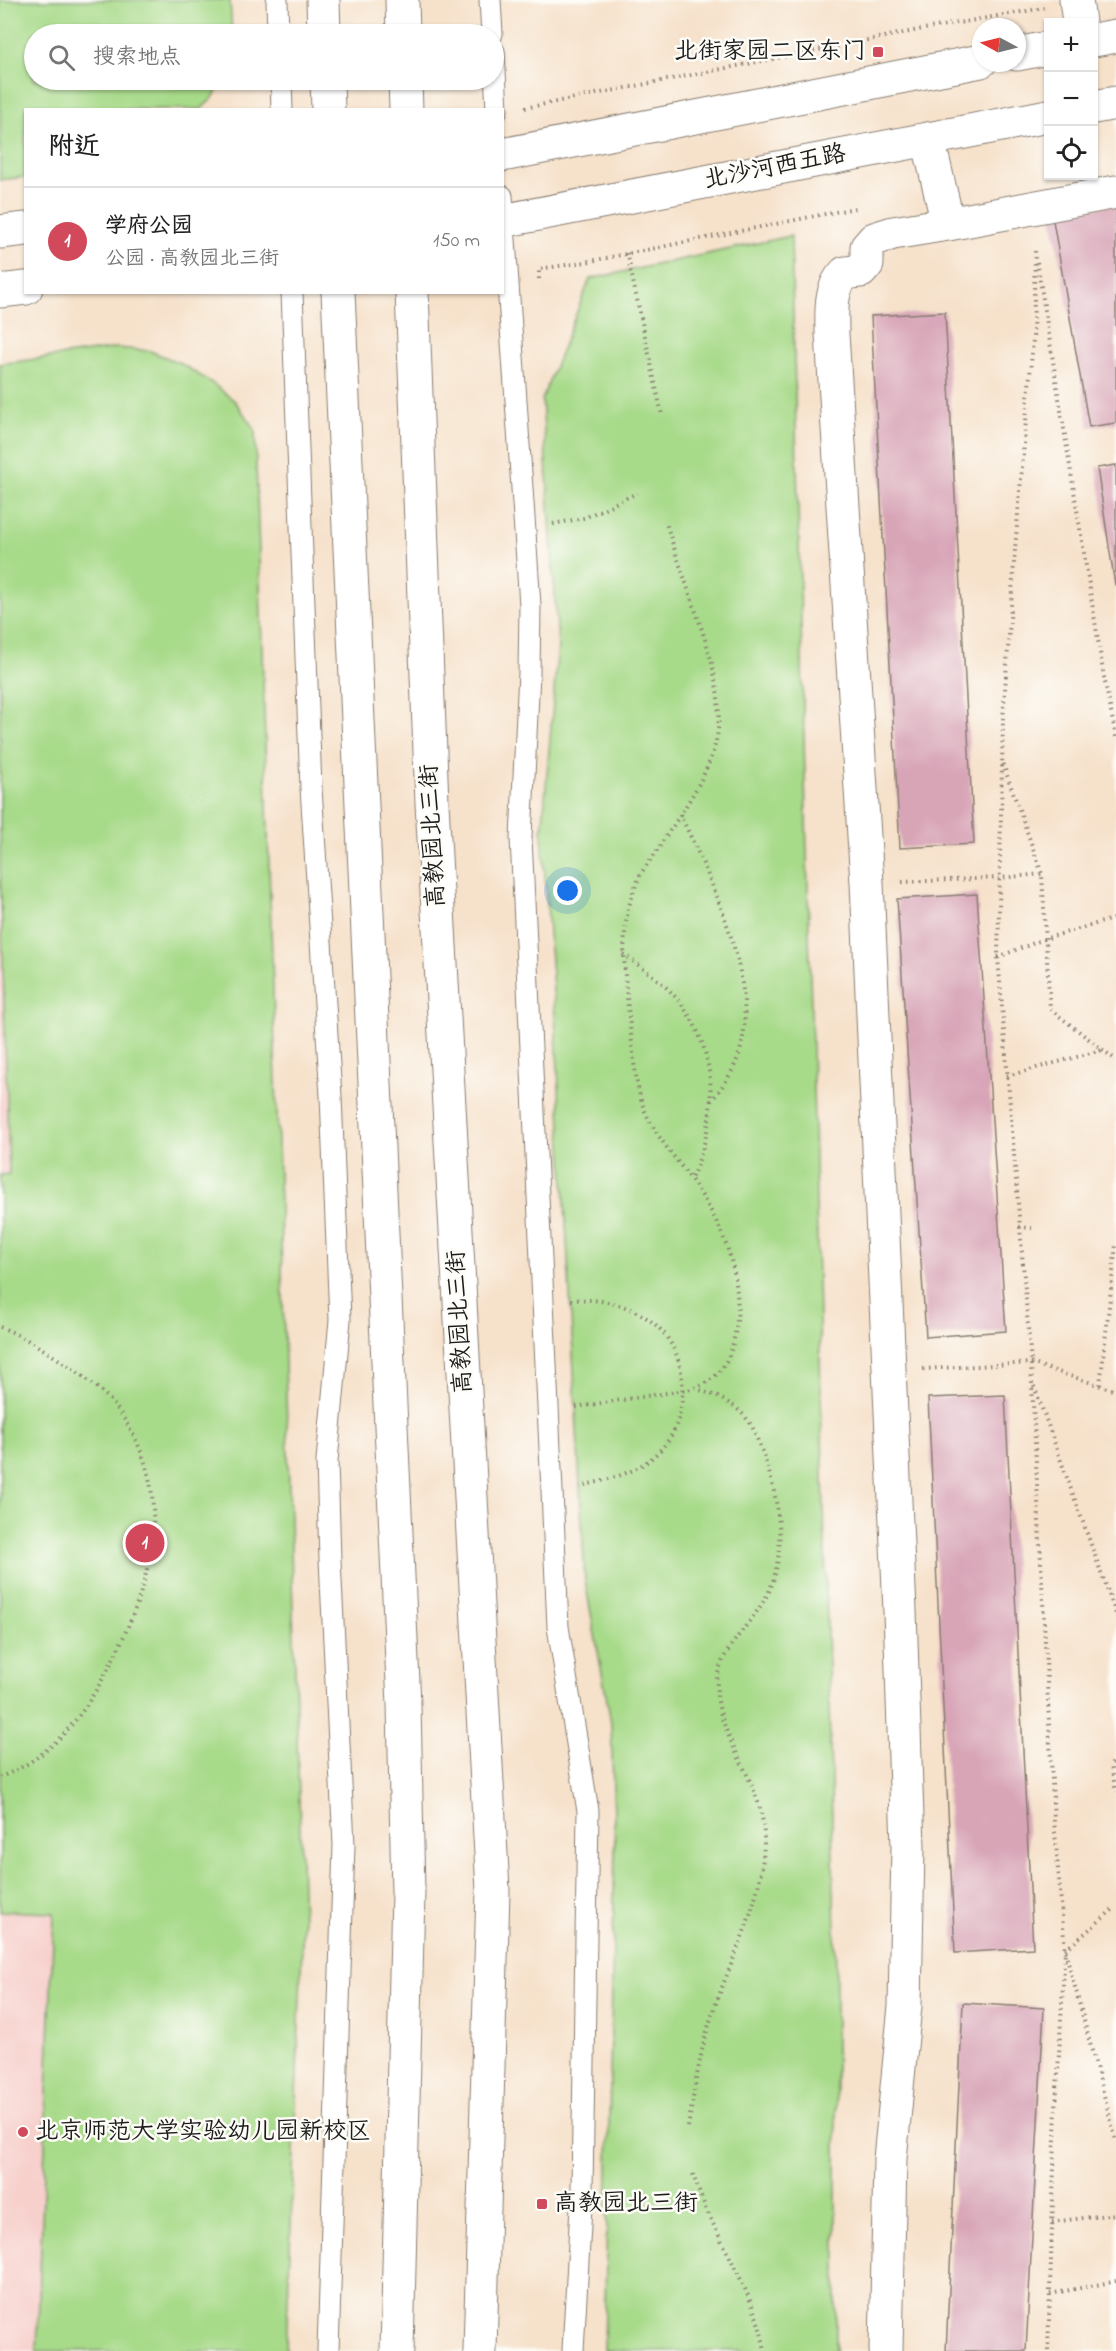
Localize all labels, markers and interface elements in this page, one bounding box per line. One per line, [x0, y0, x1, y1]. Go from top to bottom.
north arrow [972, 18, 1026, 72]
map controls [1044, 18, 1098, 180]
button: + [1044, 18, 1098, 72]
search box [24, 24, 504, 90]
place label: 北街家园二区东门 [674, 35, 866, 70]
icon: search [45, 41, 78, 74]
text: 搜索地点 [93, 42, 181, 74]
marker: 北街家园二区东门 [871, 45, 885, 59]
button: − [1044, 72, 1098, 126]
button: locate [1044, 126, 1098, 180]
text: 附近 [48, 129, 100, 167]
street label: 北沙河西五路 [701, 137, 849, 199]
text: 学府公园 [105, 211, 193, 243]
text: 1 [64, 227, 71, 256]
text: 150 m [433, 227, 480, 256]
text: 公园 · 高教园北三街 [105, 245, 279, 274]
street label: 高教园北三街 [413, 763, 455, 909]
your location [553, 876, 582, 905]
street label: 高教园北三街 [440, 1249, 482, 1395]
pin: 1 [126, 1520, 164, 1566]
place label: 北京师范大学实验幼儿园新校区 [35, 2115, 371, 2150]
marker: 北京师范大学实验幼儿园新校区 [16, 2125, 30, 2139]
place label: 高教园北三街 [554, 2187, 698, 2222]
marker: 高教园北三街 [535, 2197, 549, 2211]

